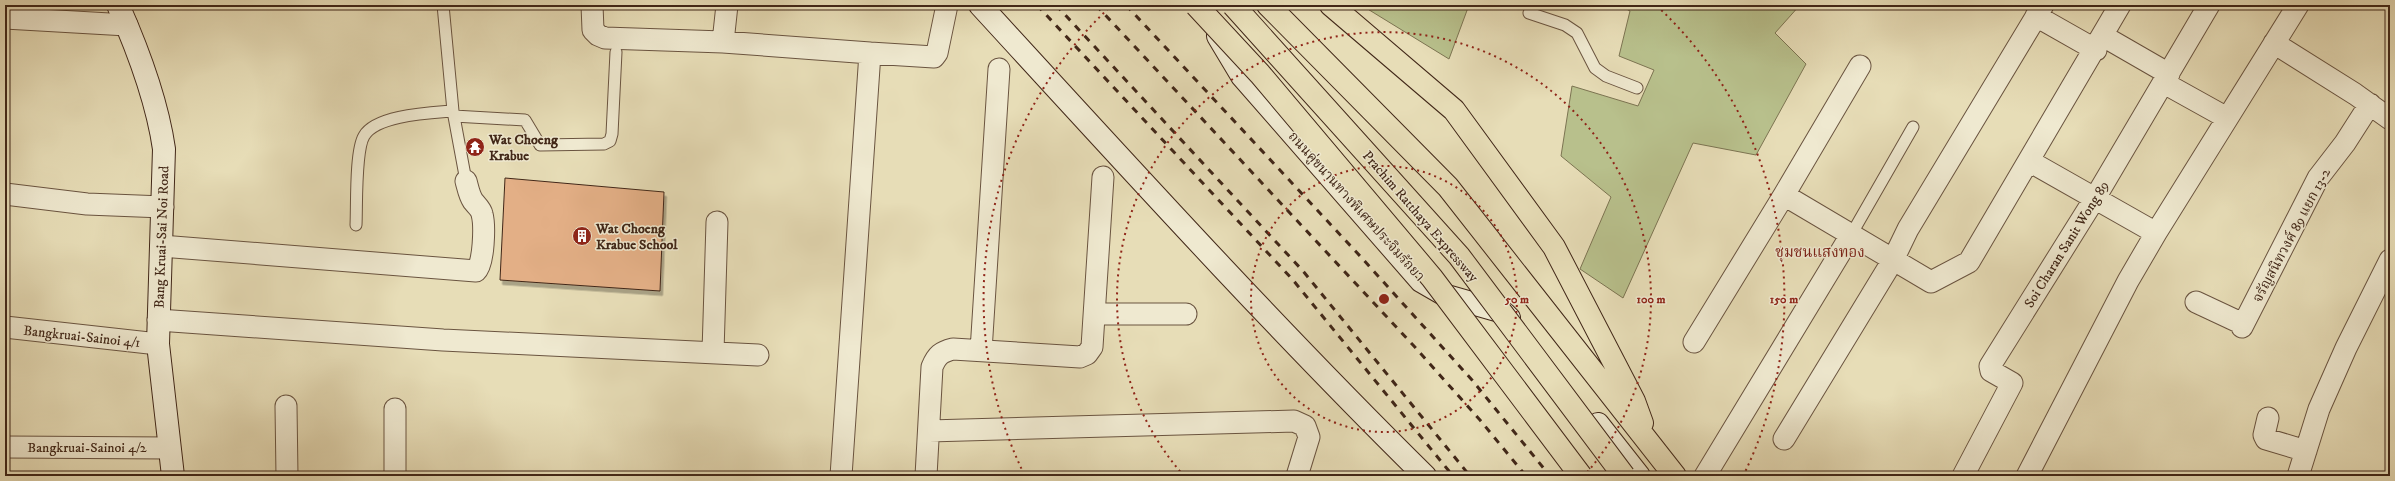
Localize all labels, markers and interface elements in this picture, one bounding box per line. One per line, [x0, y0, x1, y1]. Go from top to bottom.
street label: ถนนคู่ขนานทางพิเศษประจิมรัถยา [1284, 128, 1428, 285]
place label: Wat Choeng Krabue [488, 131, 559, 165]
temple icon: Wat Choeng Krabue [464, 136, 486, 158]
street label: Prachim Ratthaya Expressway [1358, 147, 1483, 286]
street label: จรัญสนิทวงศ์ 89 แยก 13-2 [2248, 165, 2335, 306]
street label: Bang Kruai-Sai Noi Road [151, 166, 173, 309]
street label: Soi Charan Sanit Wong 89 [2020, 178, 2113, 311]
place label: Wat Choeng Krabue School [595, 220, 678, 254]
building icon: Wat Choeng Krabue School [571, 225, 593, 247]
district label: ชุมชนแสงทอง [1775, 243, 1865, 263]
centre of rings [1377, 292, 1391, 306]
text: 50 m [1504, 292, 1529, 307]
text: 100 m [1637, 292, 1665, 307]
text: 150 m [1770, 292, 1798, 307]
street label: Bangkruai-Sainoi 4/1 [22, 322, 141, 352]
street label: Bangkruai-Sainoi 4/2 [27, 439, 147, 457]

